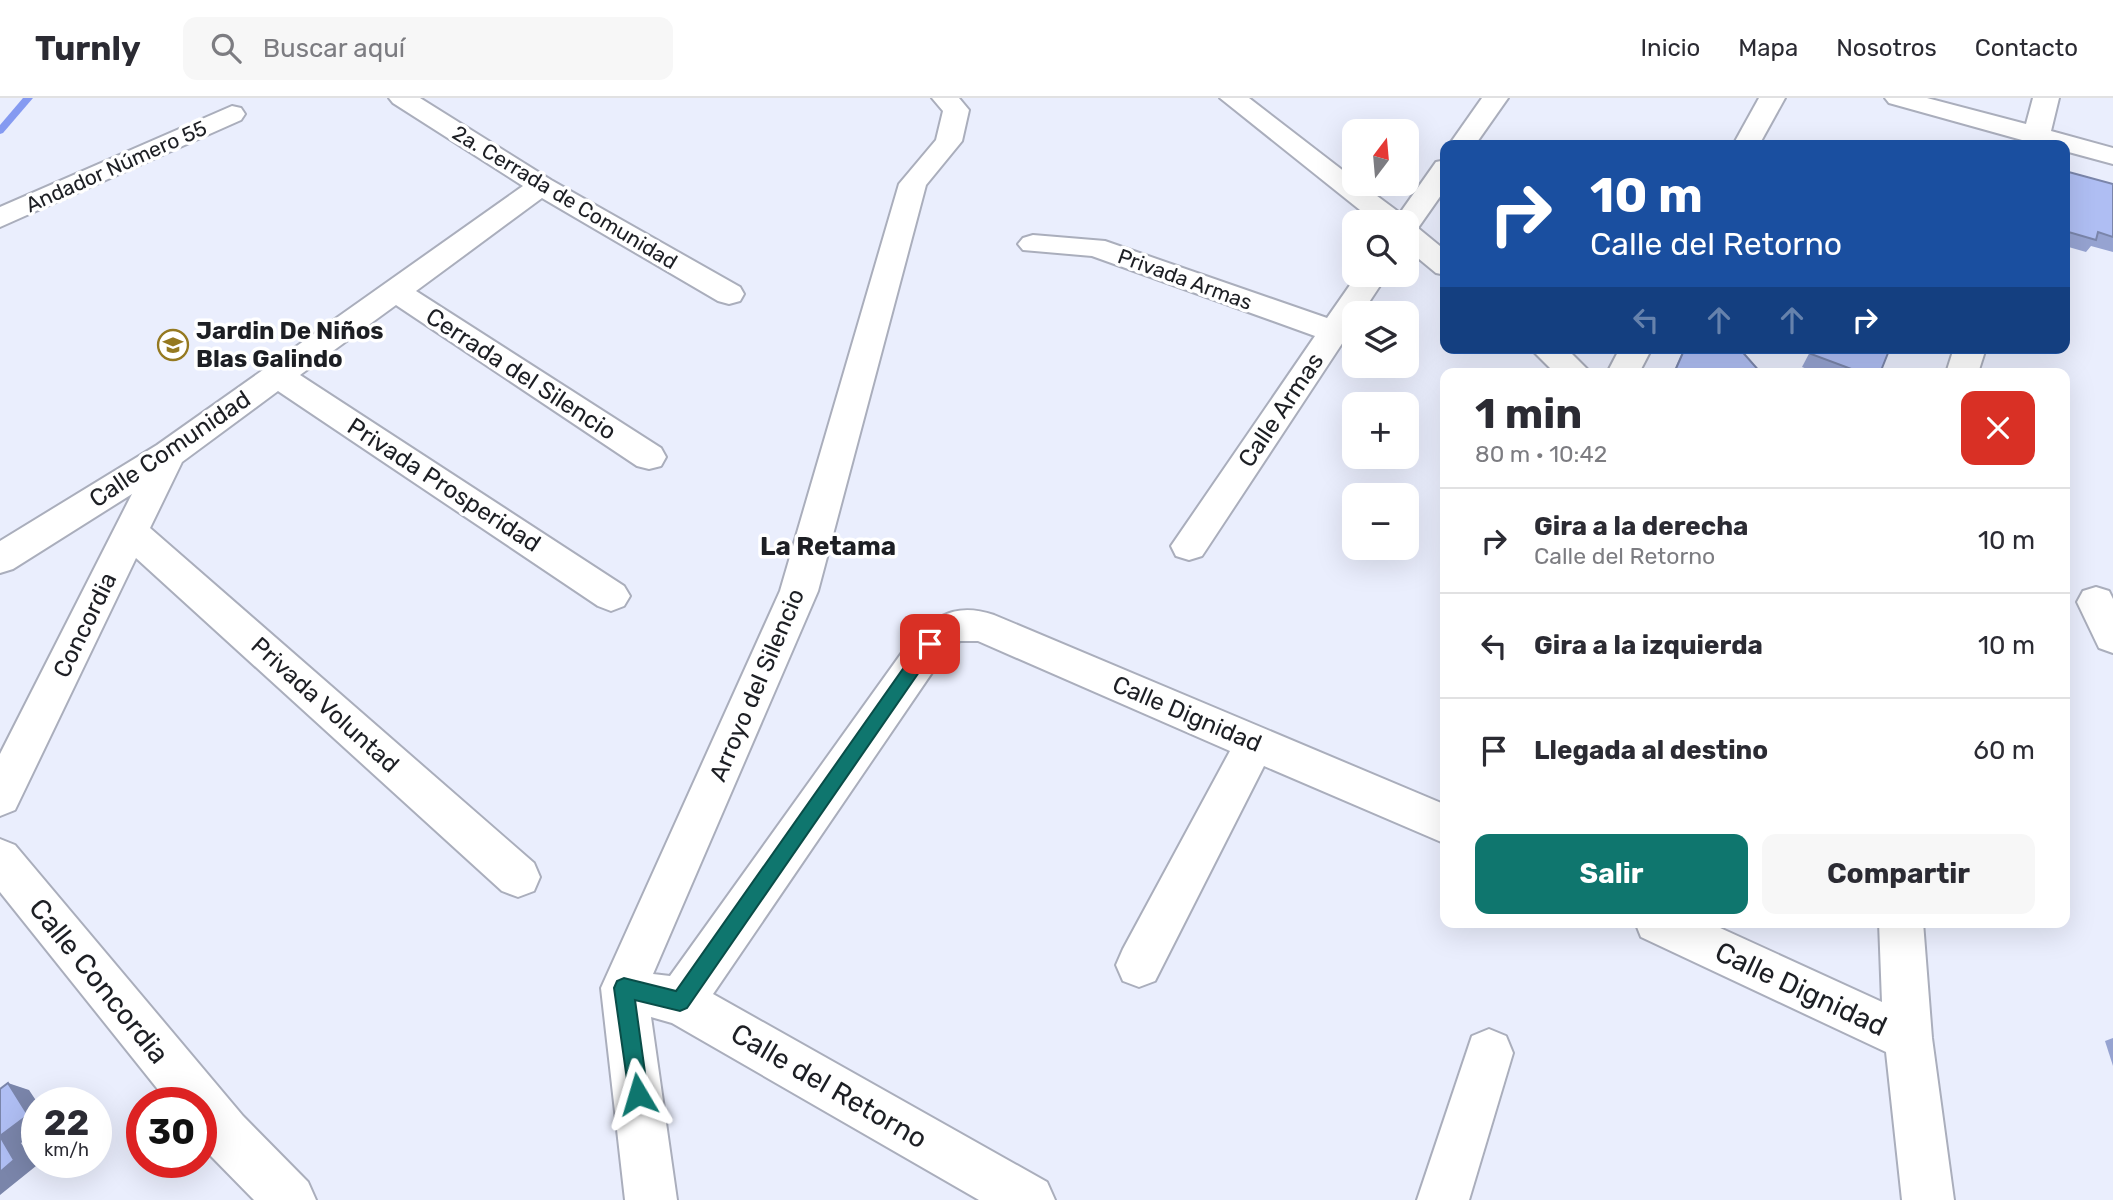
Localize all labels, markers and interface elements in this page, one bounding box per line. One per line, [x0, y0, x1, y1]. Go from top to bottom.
search box [183, 17, 673, 80]
text: Turnly [35, 29, 141, 68]
icon: search [207, 29, 245, 67]
text: Buscar aquí [263, 33, 405, 64]
text: Inicio [1641, 34, 1700, 62]
text: Mapa [1738, 34, 1798, 62]
text: Nosotros [1836, 34, 1937, 62]
text: Contacto [1975, 34, 2078, 62]
street label: Andador Número 55 [22, 115, 210, 217]
north arrow [1342, 119, 1419, 196]
map controls [1342, 119, 1419, 560]
street label: 2a. Cerrada de Comunidad [448, 120, 682, 274]
text: 10 m [1590, 166, 1703, 224]
icon: right [1475, 168, 1566, 259]
button: search [1342, 210, 1419, 287]
text: Calle del Retorno [1590, 225, 1842, 263]
street label: Privada Armas [1114, 243, 1256, 315]
button: layers [1342, 301, 1419, 378]
icon: left [1627, 301, 1665, 339]
icon: ahead [1700, 301, 1738, 339]
icon: ahead [1773, 301, 1811, 339]
icon: right [1846, 301, 1884, 339]
street label: Cerrada del Silencio [421, 302, 621, 446]
place label: Jardin De Niños Blas Galindo [196, 317, 384, 373]
school or university icon: Jardin De Niños Blas Galindo [156, 328, 190, 362]
street label: Calle Armas [1233, 348, 1329, 472]
street label: Calle Comunidad [84, 385, 256, 513]
text: 1 min [1475, 389, 1582, 439]
button: close [1961, 391, 2035, 465]
button: + [1342, 392, 1419, 469]
street label: Privada Prosperidad [342, 412, 546, 558]
text: 80 m · 10:42 [1475, 440, 1607, 468]
button: − [1342, 483, 1419, 560]
text: Gira a la derecha [1534, 511, 1748, 542]
icon: right [1475, 522, 1513, 560]
text: 10 m [1978, 525, 2035, 556]
district label: La Retama [760, 531, 896, 562]
text: Calle del Retorno [1534, 542, 1715, 570]
street label: Concordia [48, 568, 122, 682]
street label: Arroyo del Silencio [704, 584, 810, 786]
pin [900, 614, 960, 674]
icon: arrive [911, 625, 949, 663]
icon: left [1475, 627, 1513, 665]
text: Gira a la izquierda [1534, 630, 1763, 661]
text: 10 m [1978, 630, 2035, 661]
street label: Privada Voluntad [245, 631, 405, 779]
street label: Calle Dignidad [1108, 670, 1266, 758]
icon: arrive [1475, 732, 1513, 770]
text: Llegada al destino [1534, 735, 1768, 766]
text: 60 m [1973, 735, 2035, 766]
button: Salir [1475, 834, 1748, 914]
button: Compartir [1762, 834, 2035, 914]
street label: Calle Concordia [22, 892, 176, 1070]
street label: Calle Dignidad [1710, 935, 1892, 1043]
street label: Calle del Retorno [725, 1017, 933, 1155]
position arrow [601, 1057, 675, 1131]
speed limit sign: 30 [126, 1087, 217, 1178]
text: 22 [44, 1102, 89, 1144]
text: km/h [44, 1139, 89, 1161]

